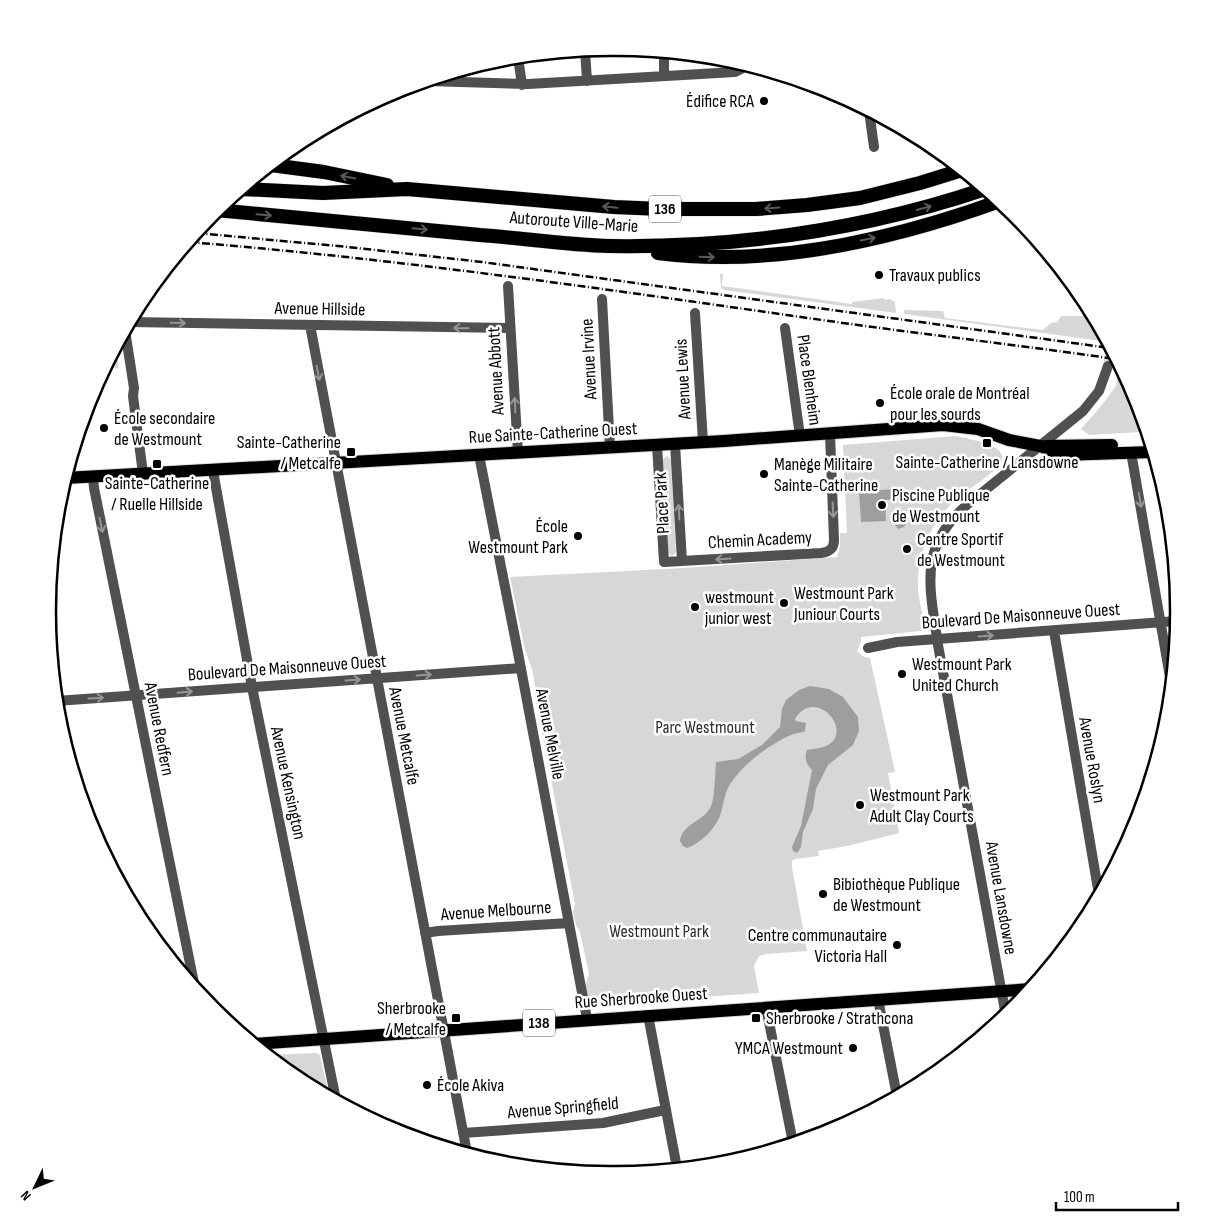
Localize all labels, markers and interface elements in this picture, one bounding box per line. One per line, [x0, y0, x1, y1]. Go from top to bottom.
place label: Édifice RCA [686, 91, 754, 112]
marker: Édifice RCA [758, 95, 770, 107]
one-way arrow [341, 171, 357, 181]
road number: 136 [649, 195, 681, 222]
one-way arrow [602, 202, 618, 211]
one-way arrow [764, 203, 780, 213]
one-way arrow [916, 203, 932, 213]
street label: Autoroute Ville-Marie [508, 207, 639, 237]
one-way arrow [256, 210, 272, 219]
one-way arrow [412, 224, 428, 234]
one-way arrow [859, 234, 875, 244]
one-way arrow [699, 252, 715, 262]
place label: Travaux publics [889, 265, 981, 286]
marker: Travaux publics [873, 269, 885, 281]
street label: Avenue Hillside [274, 298, 365, 320]
one-way arrow [170, 318, 186, 327]
street label: Avenue Irvine [576, 318, 602, 401]
one-way arrow [454, 323, 470, 332]
street label: Avenue Abbott [483, 326, 509, 417]
street label: Place Blenheim [792, 333, 826, 427]
street label: Avenue Lewis [670, 338, 696, 421]
one-way arrow [313, 365, 323, 381]
place label: École orale de Montréal pour les sourds [890, 383, 1030, 425]
one-way arrow [510, 397, 519, 413]
marker: École orale de Montréal pour les sourds [874, 397, 886, 409]
place label: École secondaire de Westmount [114, 408, 215, 450]
street label: Rue Sainte-Catherine Ouest [468, 418, 638, 448]
marker: École secondaire de Westmount [98, 422, 110, 434]
place label: Sainte-Catherine / Metcalfe [237, 432, 341, 474]
marker: Sainte-Catherine / Lansdowne [981, 437, 993, 449]
marker: Sainte-Catherine / Metcalfe [345, 446, 357, 458]
place label: Sainte-Catherine / Lansdowne [896, 452, 1078, 473]
place label: Manège Militaire Sainte-Catherine [774, 454, 878, 496]
marker: Sainte-Catherine / Ruelle Hillside [151, 458, 163, 470]
marker: Manège Militaire Sainte-Catherine [758, 468, 770, 480]
street label: Place Park [650, 472, 674, 534]
place label: Sainte-Catherine / Ruelle Hillside [105, 473, 209, 515]
place label: Piscine Publique de Westmount [892, 485, 990, 527]
one-way arrow [1135, 492, 1145, 508]
marker: Piscine Publique de Westmount [876, 499, 888, 511]
one-way arrow [828, 501, 837, 517]
one-way arrow [674, 505, 683, 521]
place label: École Westmount Park [468, 516, 568, 558]
one-way arrow [97, 517, 106, 533]
street label: Chemin Academy [707, 527, 813, 553]
place label: Centre Sportif de Westmount [917, 529, 1006, 571]
marker: École Westmount Park [572, 530, 584, 542]
marker: Centre Sportif de Westmount [901, 543, 913, 555]
one-way arrow [715, 554, 731, 563]
place label: Westmount Park Juniour Courts [793, 583, 894, 625]
place label: westmount junior west [704, 587, 775, 629]
marker: Westmount Park Juniour Courts [778, 597, 790, 609]
street label: Boulevard De Maisonneuve Ouest [921, 599, 1121, 633]
marker: westmount junior west [689, 601, 701, 613]
one-way arrow [977, 631, 993, 640]
street label: Boulevard De Maisonneuve Ouest [187, 651, 387, 685]
place label: Westmount Park United Church [912, 654, 1012, 696]
marker: Westmount Park United Church [896, 668, 908, 680]
one-way arrow [416, 670, 432, 679]
one-way arrow [345, 675, 361, 684]
street label: Avenue Redfern [139, 680, 178, 777]
street label: Avenue Metcalfe [384, 684, 424, 787]
street label: Avenue Melville [531, 686, 569, 781]
one-way arrow [176, 688, 192, 697]
one-way arrow [88, 693, 104, 703]
street label: Avenue Roslyn [1074, 714, 1110, 805]
park label: Parc Westmount [655, 717, 755, 738]
street label: Avenue Kensington [266, 724, 310, 841]
place label: Westmount Park Adult Clay Courts [869, 785, 974, 827]
marker: Westmount Park Adult Clay Courts [854, 799, 866, 811]
street label: Avenue Lansdowne [981, 839, 1021, 956]
place label: Bibiothèque Publique de Westmount [833, 874, 960, 916]
marker: Bibiothèque Publique de Westmount [817, 888, 829, 900]
street label: Avenue Melbourne [439, 897, 552, 925]
park label: Westmount Park [609, 921, 709, 942]
place label: Centre communautaire Victoria Hall [748, 925, 887, 967]
marker: Centre communautaire Victoria Hall [891, 939, 903, 951]
street label: Rue Sherbrooke Ouest [574, 983, 709, 1013]
place label: Sherbrooke / Metcalfe [377, 998, 446, 1040]
place label: Sherbrooke / Strathcona [766, 1008, 913, 1029]
road number: 138 [523, 1010, 555, 1036]
marker: Sherbrooke / Metcalfe [450, 1012, 462, 1024]
marker: Sherbrooke / Strathcona [750, 1012, 762, 1024]
place label: YMCA Westmount [735, 1038, 844, 1059]
marker: YMCA Westmount [847, 1042, 859, 1054]
place label: École Akiva [437, 1075, 504, 1096]
marker: École Akiva [421, 1079, 433, 1091]
street label: Avenue Springfield [506, 1093, 619, 1123]
north arrow [10, 1162, 60, 1212]
scale bar [1056, 1180, 1178, 1212]
text: N [17, 1187, 35, 1204]
text: 100 m [1064, 1188, 1095, 1207]

